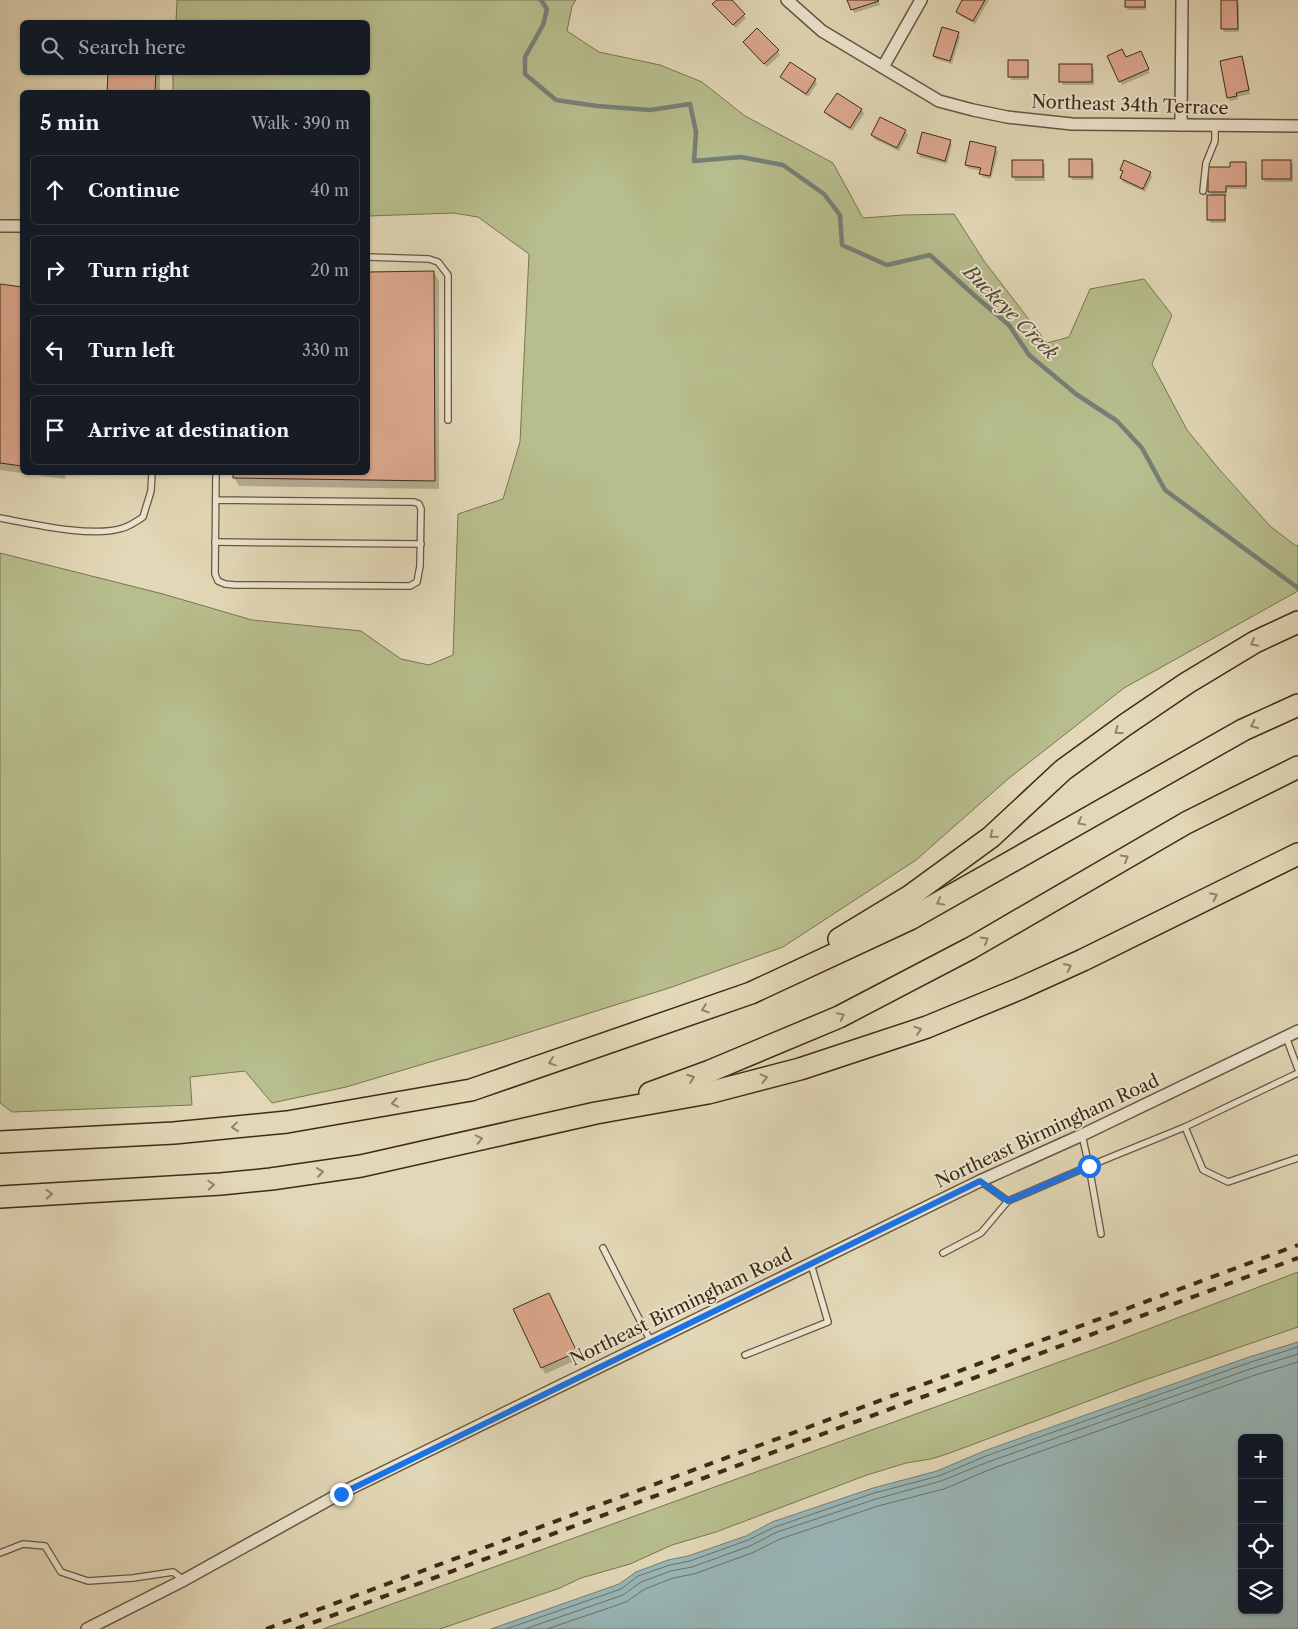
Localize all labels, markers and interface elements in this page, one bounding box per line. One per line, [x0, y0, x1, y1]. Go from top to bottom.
search box [20, 20, 370, 75]
icon: search [38, 34, 66, 62]
text: Search here [78, 36, 186, 59]
street label: Northeast 34th Terrace [1031, 91, 1229, 119]
text: 5 min [40, 110, 100, 135]
text: Walk · 390 m [251, 113, 350, 133]
icon: ahead [41, 176, 69, 204]
text: Continue [88, 179, 180, 202]
text: 40 m [310, 180, 349, 200]
icon: right [41, 256, 69, 284]
text: Turn right [88, 259, 189, 282]
water label: Buckeye Creek [957, 259, 1063, 364]
text: 20 m [310, 260, 349, 280]
icon: left [41, 336, 69, 364]
text: Turn left [88, 339, 175, 362]
text: 330 m [302, 340, 349, 360]
icon: arrive [41, 416, 69, 444]
text: Arrive at destination [88, 419, 289, 442]
one-way arrow [1251, 637, 1260, 647]
one-way arrow [1250, 719, 1259, 730]
one-way arrow [1114, 725, 1124, 734]
one-way arrow [1078, 815, 1087, 825]
one-way arrow [990, 829, 999, 837]
one-way arrow [1120, 855, 1129, 865]
one-way arrow [1209, 891, 1218, 902]
one-way arrow [936, 895, 945, 905]
one-way arrow [979, 936, 988, 946]
one-way arrow [1063, 962, 1072, 973]
one-way arrow [702, 1003, 710, 1013]
one-way arrow [836, 1011, 845, 1022]
one-way arrow [914, 1025, 922, 1035]
one-way arrow [548, 1056, 557, 1066]
street label: Northeast Birmingham Road [932, 1069, 1162, 1193]
one-way arrow [759, 1073, 768, 1084]
one-way arrow [686, 1074, 695, 1084]
one-way arrow [391, 1098, 400, 1108]
one-way arrow [230, 1121, 238, 1132]
one-way arrow [474, 1134, 483, 1145]
route start [1078, 1155, 1101, 1178]
one-way arrow [315, 1167, 324, 1177]
one-way arrow [207, 1179, 215, 1190]
one-way arrow [45, 1189, 53, 1200]
street label: Northeast Birmingham Road [566, 1244, 796, 1370]
map controls [1238, 1434, 1283, 1614]
button: + [1238, 1434, 1283, 1479]
button: − [1238, 1479, 1283, 1524]
route end [330, 1483, 353, 1506]
button: locate [1238, 1524, 1283, 1569]
button: layers [1238, 1569, 1283, 1614]

